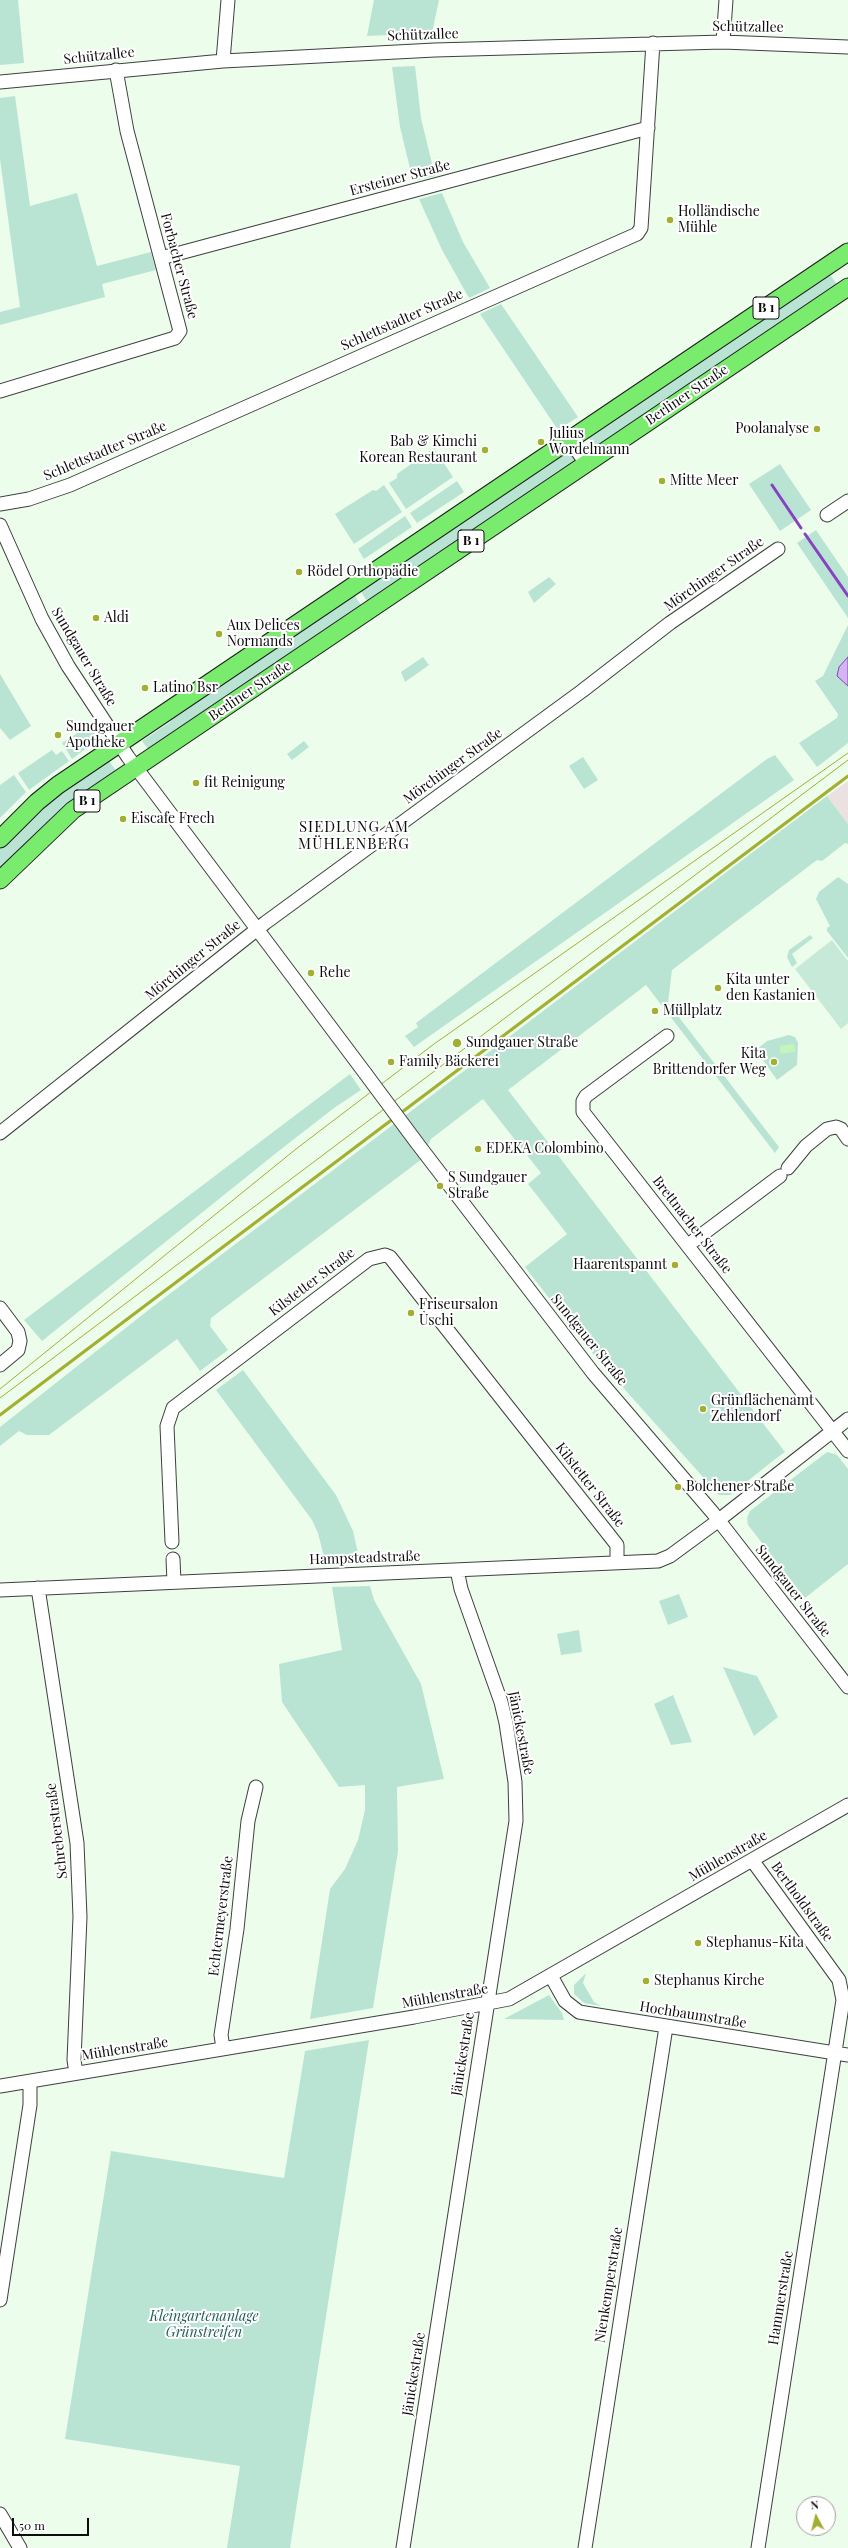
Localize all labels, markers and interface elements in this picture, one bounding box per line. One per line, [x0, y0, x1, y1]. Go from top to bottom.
street label: Schützallee [712, 18, 784, 36]
street label: Schützallee [387, 25, 459, 45]
street label: Schützallee [63, 44, 135, 68]
street label: Ersteiner Straße [348, 157, 452, 199]
place label: Holländische Mühle [678, 204, 760, 236]
street label: Forbacher Straße [157, 211, 201, 321]
marker: Holländische Mühle [665, 215, 675, 225]
street label: Schlettstadter Straße [338, 285, 466, 355]
road number: B 1 [753, 297, 779, 319]
street label: Berliner Straße [643, 361, 731, 429]
street label: Schlettstadter Straße [41, 417, 169, 485]
place label: Poolanalyse [735, 421, 809, 437]
marker: Poolanalyse [812, 424, 822, 434]
place label: Julius Wordelmann [549, 426, 630, 458]
place label: Bab & Kimchi Korean Restaurant [359, 434, 477, 466]
marker: Julius Wordelmann [536, 437, 546, 447]
marker: Bab & Kimchi Korean Restaurant [480, 445, 490, 455]
place label: Mitte Meer [670, 473, 739, 489]
marker: Mitte Meer [657, 476, 667, 486]
road number: B 1 [458, 530, 484, 552]
street label: Mörchinger Straße [661, 533, 767, 615]
place label: Rödel Orthopädie [307, 564, 418, 580]
marker: Rödel Orthopädie [294, 567, 304, 577]
street label: Sundgauer Straße [48, 605, 120, 709]
place label: Aldi [104, 610, 129, 626]
marker: Aldi [91, 613, 101, 623]
place label: Aux Delices Normands [227, 618, 300, 650]
marker: Aux Delices Normands [214, 629, 224, 639]
street label: Berliner Straße [206, 657, 294, 725]
place label: Latino Bsr [153, 680, 218, 696]
marker: Latino Bsr [140, 683, 150, 693]
place label: Sundgauer Apotheke [66, 719, 134, 752]
street label: Mörchinger Straße [400, 725, 506, 807]
marker: Sundgauer Apotheke [53, 730, 63, 740]
place label: fit Reinigung [204, 775, 285, 791]
marker: fit Reinigung [191, 778, 201, 788]
road number: B 1 [74, 790, 100, 812]
place label: Eiscafe Frech [131, 811, 215, 827]
marker: Eiscafe Frech [118, 814, 128, 824]
district label: SIEDLUNG AM MÜHLENBERG [298, 818, 410, 853]
street label: Mörchinger Straße [142, 916, 244, 1004]
place label: Rehe [319, 965, 350, 981]
marker: Rehe [306, 968, 316, 978]
place label: Kita unter den Kastanien [726, 972, 815, 1004]
marker: Kita unter den Kastanien [713, 983, 723, 993]
place label: Müllplatz [663, 1003, 722, 1019]
marker: Müllplatz [650, 1006, 660, 1016]
place label: Sundgauer Straße [466, 1035, 578, 1051]
marker: Sundgauer Straße [451, 1037, 463, 1049]
place label: Kita Brittendorfer Weg [653, 1046, 766, 1078]
place label: Family Bäckerei [399, 1054, 499, 1070]
marker: Family Bäckerei [386, 1057, 396, 1067]
marker: Kita Brittendorfer Weg [769, 1057, 779, 1067]
place label: EDEKA Colombino [486, 1141, 604, 1157]
marker: EDEKA Colombino [473, 1144, 483, 1154]
place label: S Sundgauer Straße [448, 1170, 527, 1202]
street label: Brettnacher Straße [649, 1173, 735, 1277]
marker: S Sundgauer Straße [435, 1181, 445, 1191]
street label: Kilstetter Straße [266, 1244, 358, 1320]
place label: Haarentspannt [573, 1257, 667, 1273]
marker: Haarentspannt [670, 1260, 680, 1270]
street label: Sundgauer Straße [547, 1291, 631, 1389]
place label: Friseursalon Uschi [419, 1297, 498, 1330]
marker: Friseursalon Uschi [406, 1308, 416, 1318]
place label: Grünflächenamt Zehlendorf [711, 1393, 814, 1426]
marker: Grünflächenamt Zehlendorf [698, 1404, 708, 1414]
street label: Kilstetter Straße [552, 1439, 628, 1531]
place label: Bolchener Straße [686, 1479, 794, 1495]
marker: Bolchener Straße [673, 1482, 683, 1492]
street label: Sundgauer Straße [752, 1542, 834, 1640]
street label: Hampsteadstraße [309, 1548, 421, 1568]
street label: Jänickestraße [505, 1690, 537, 1776]
street label: Schreberstraße [43, 1782, 71, 1880]
street label: Mühlenstraße [686, 1827, 770, 1885]
street label: Echtermeyerstraße [205, 1855, 237, 1977]
street label: Bertholdstraße [767, 1859, 837, 1945]
place label: Stephanus-Kita [706, 1935, 804, 1951]
marker: Stephanus-Kita [693, 1938, 703, 1948]
place label: Stephanus Kirche [654, 1973, 765, 1989]
marker: Stephanus Kirche [641, 1976, 651, 1986]
street label: Mühlenstraße [401, 1980, 489, 2012]
street label: Hochbaumstraße [638, 1998, 748, 2032]
street label: Jänickestraße [448, 2011, 478, 2097]
street label: Mühlenstraße [81, 2034, 169, 2064]
street label: Nienkemperstraße [592, 2226, 626, 2344]
street label: Hammerstraße [765, 2250, 797, 2346]
park label: Kleingartenanlage Grünstreifen [149, 2309, 259, 2342]
street label: Jänickestraße [399, 2331, 429, 2417]
north arrow [796, 2496, 836, 2536]
text: N [810, 2497, 819, 2513]
scale bar [14, 2510, 91, 2536]
text: 50 m [19, 2517, 45, 2533]

